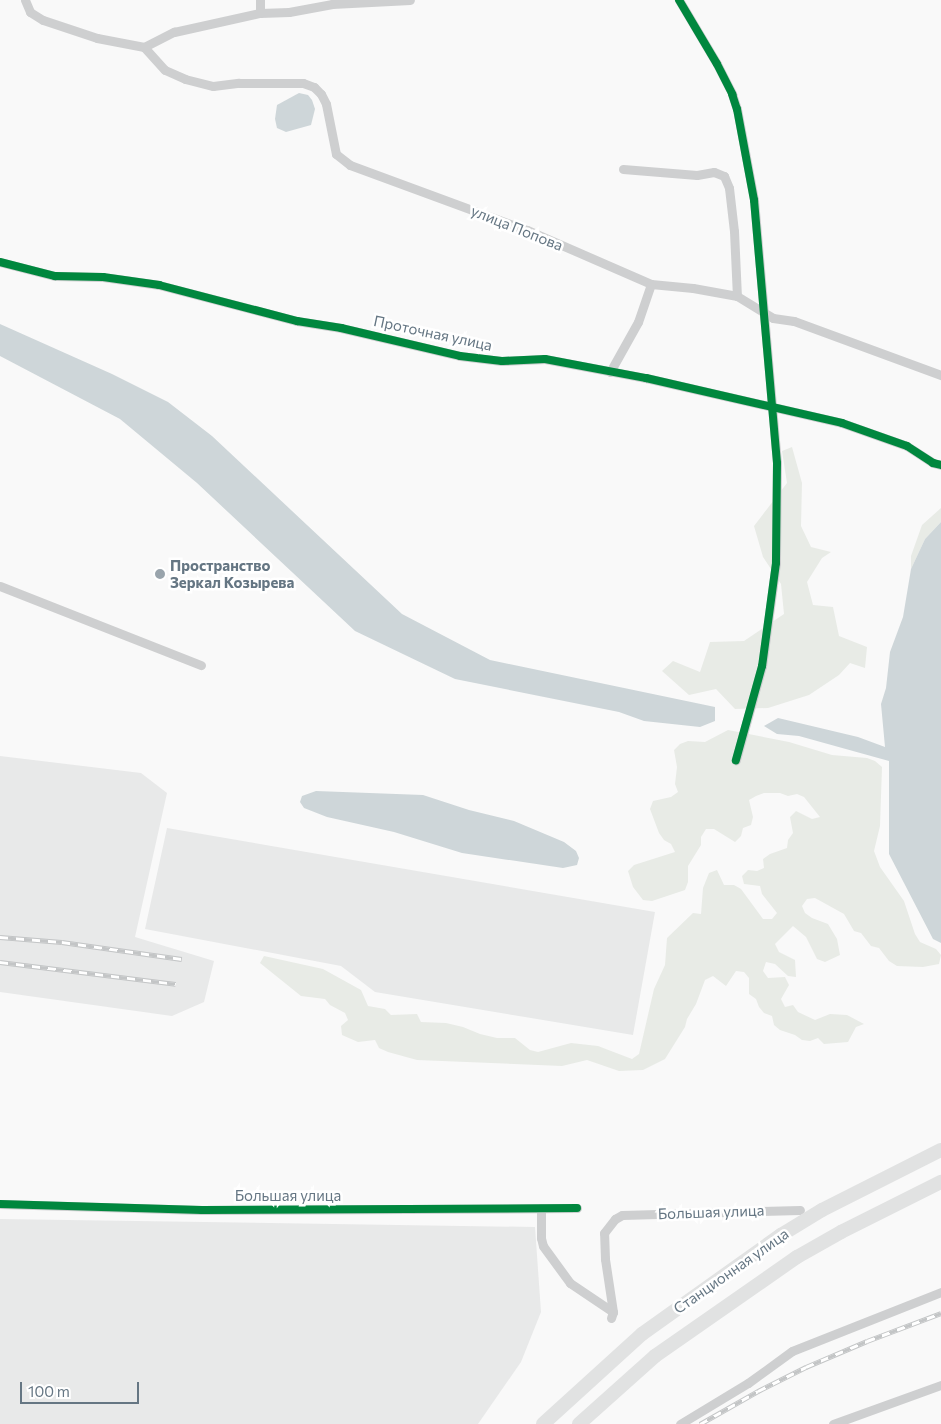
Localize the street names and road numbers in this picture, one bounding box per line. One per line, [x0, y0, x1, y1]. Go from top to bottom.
street label: улица Попова [469, 201, 565, 255]
street label: Проточная улица [372, 312, 494, 354]
street label: Большая улица [235, 1187, 341, 1205]
street label: Большая улица [657, 1201, 765, 1223]
street label: Станционная улица [670, 1225, 792, 1317]

